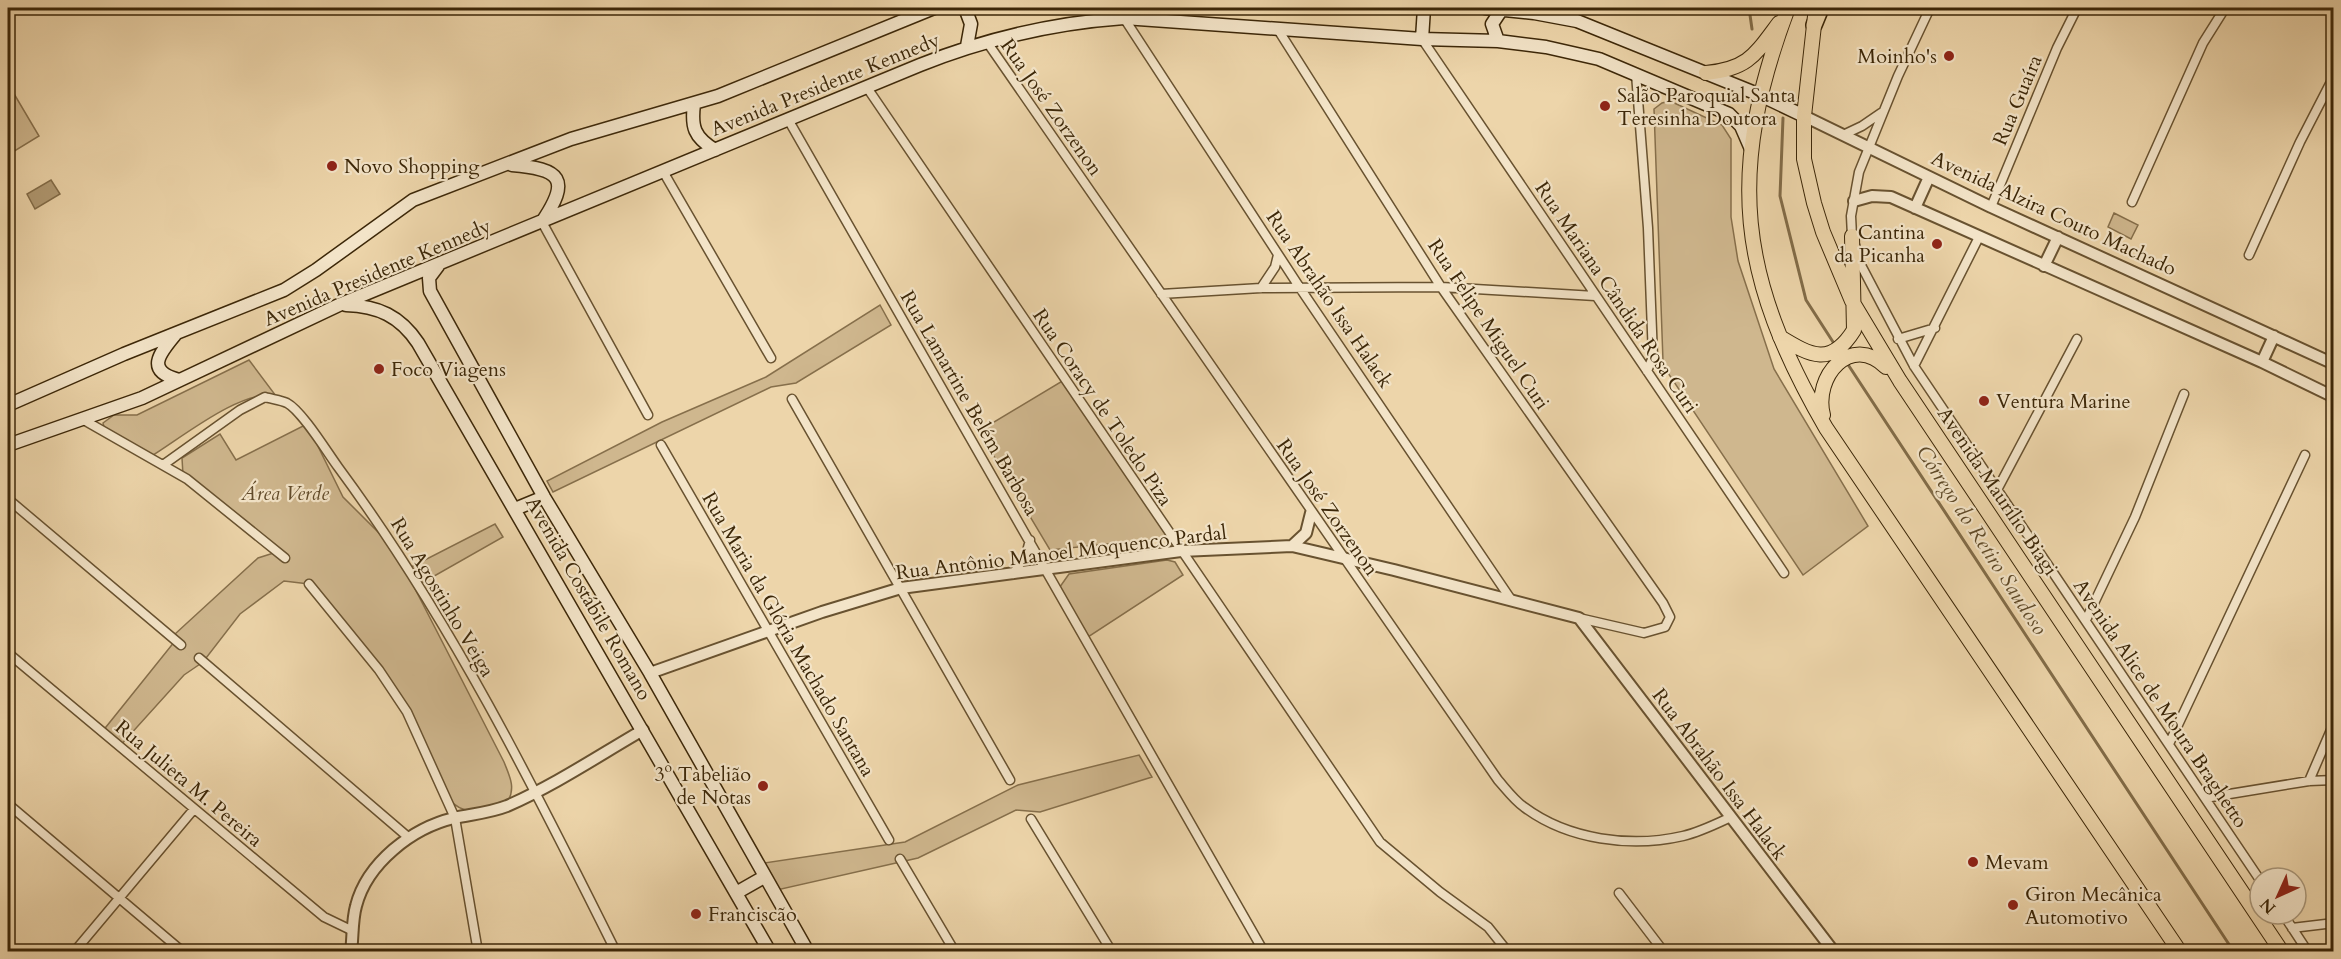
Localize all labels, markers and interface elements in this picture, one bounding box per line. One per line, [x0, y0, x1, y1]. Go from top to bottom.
street label: Avenida Presidente Kennedy [707, 26, 944, 143]
street label: Rua José Zorzenon [994, 33, 1109, 182]
place label: Moinho's [1857, 43, 1937, 70]
marker: Moinho's [1942, 49, 1956, 63]
street label: Rua Guaíra [1986, 50, 2049, 150]
place label: Salão Paroquial Santa Teresinha Doutora [1617, 82, 1796, 132]
marker: Salão Paroquial Santa Teresinha Doutora [1598, 99, 1612, 113]
street label: Avenida Alzira Couto Machado [1927, 145, 2181, 282]
place label: Novo Shopping [344, 153, 480, 180]
marker: Novo Shopping [325, 159, 339, 173]
street label: Rua Mariana Cândida Rosa Curi [1529, 176, 1705, 419]
street label: Rua Abrahão Issa Halack [1260, 205, 1399, 394]
street label: Avenida Presidente Kennedy [259, 212, 495, 333]
place label: Cantina da Picanha [1834, 219, 1925, 269]
street label: Rua Felipe Miguel Curi [1421, 234, 1556, 415]
marker: Cantina da Picanha [1930, 237, 1944, 251]
street label: Rua Lamartine Belém Barbosa [894, 286, 1045, 521]
street label: Rua Coracy de Toledo Piza [1026, 303, 1179, 512]
place label: Foco Viagens [391, 356, 506, 383]
marker: Foco Viagens [372, 362, 386, 376]
place label: Ventura Marine [1996, 388, 2131, 415]
marker: Ventura Marine [1977, 394, 1991, 408]
street label: Avenida Maurílio Biagi [1931, 402, 2064, 581]
street label: Rua José Zorzenon [1270, 433, 1385, 582]
water label: Córrego do Retiro Saudoso [1909, 440, 2054, 641]
park label: Área Verde [240, 480, 329, 507]
street label: Rua Maria da Glória Machado Santana [696, 487, 882, 782]
street label: Avenida Costábile Romano [519, 491, 658, 705]
street label: Rua Agostinho Veiga [384, 513, 501, 682]
street label: Rua Antônio Manoel Moquenco Pardal [894, 519, 1228, 586]
street label: Avenida Alice de Moura Braghetto [2067, 573, 2254, 833]
street label: Rua Abrahão Issa Halack [1646, 683, 1793, 866]
street label: Rua Julieta M. Pereira [109, 714, 268, 853]
place label: 3º Tabelião de Notas [655, 761, 751, 811]
marker: 3º Tabelião de Notas [756, 779, 770, 793]
place label: Mevam [1985, 849, 2049, 876]
marker: Mevam [1966, 855, 1980, 869]
north arrow [2248, 866, 2308, 926]
place label: Giron Mecânica Automotivo [2025, 881, 2162, 931]
text: N [2255, 893, 2281, 919]
marker: Giron Mecânica Automotivo [2006, 898, 2020, 912]
place label: Franciscão [708, 901, 797, 928]
marker: Franciscão [689, 907, 703, 921]

